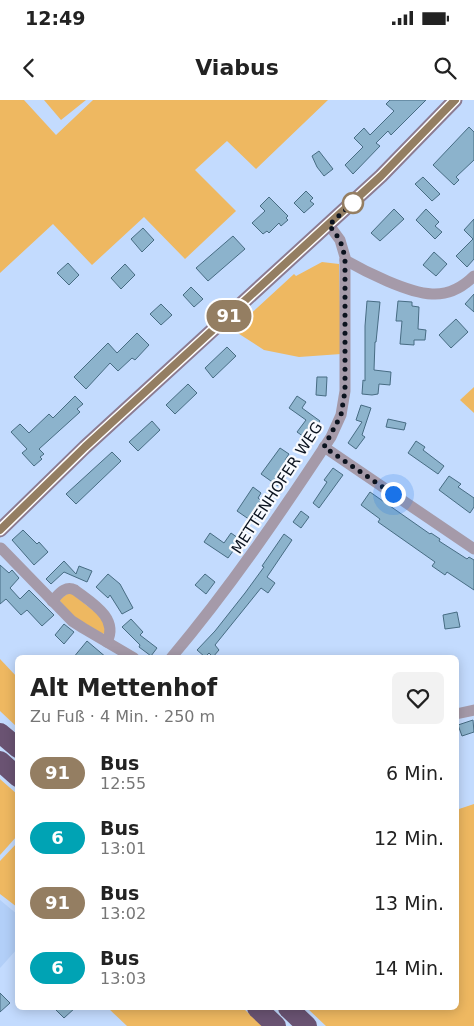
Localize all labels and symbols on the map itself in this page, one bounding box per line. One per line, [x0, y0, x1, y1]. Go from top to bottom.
unlabelled marker [342, 192, 364, 214]
line badge: 91 [206, 300, 252, 332]
street label: METTENHOFER WEG [228, 419, 326, 557]
your location [381, 482, 406, 507]

